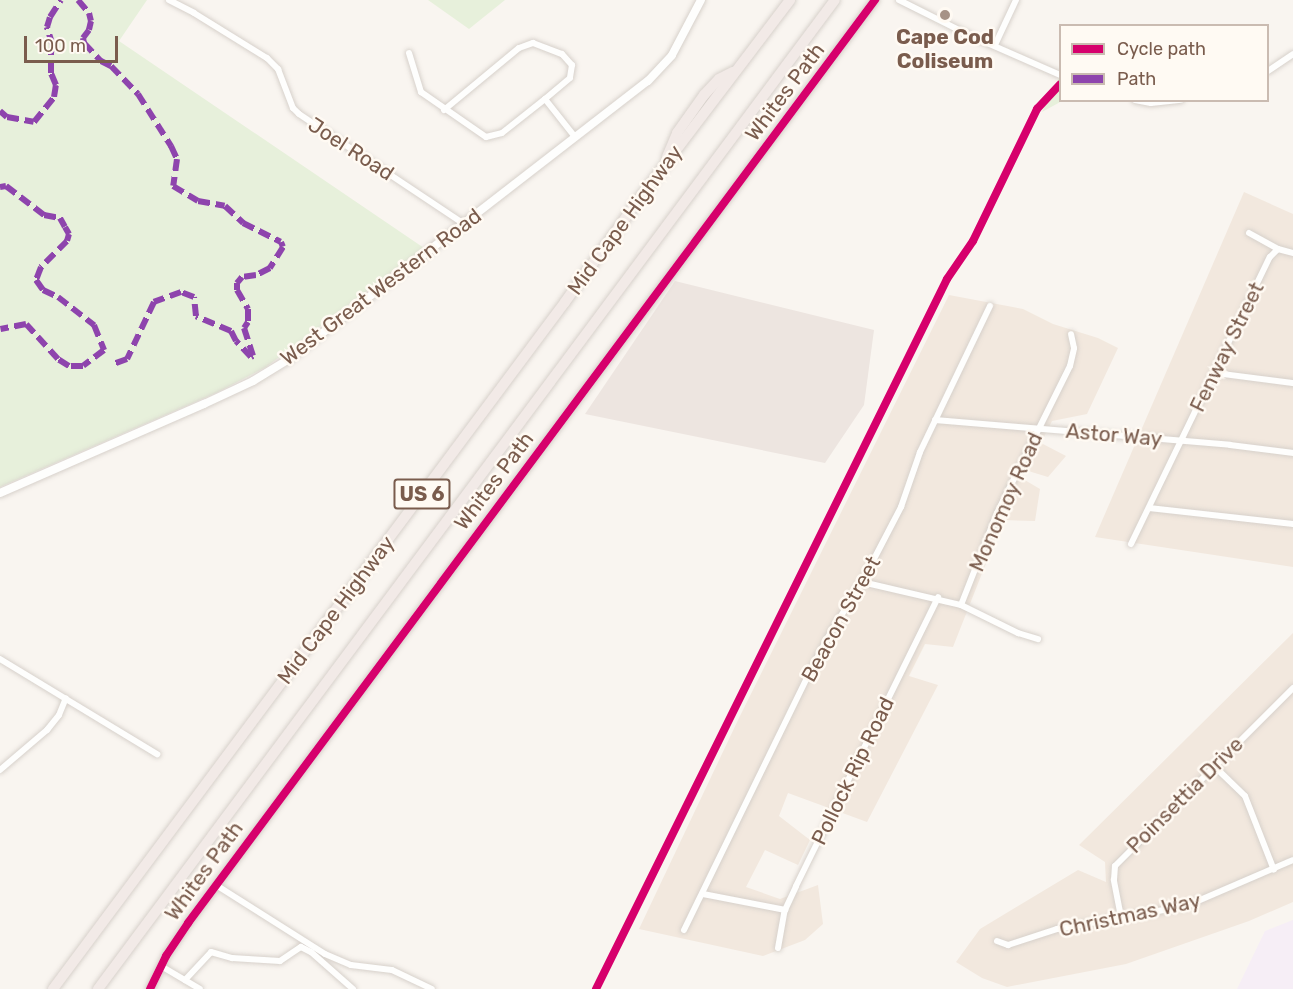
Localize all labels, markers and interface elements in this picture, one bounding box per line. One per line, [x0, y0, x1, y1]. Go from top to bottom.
marker: Cape Cod Coliseum [938, 8, 952, 22]
scale bar [27, 24, 122, 62]
place label: Cape Cod Coliseum [896, 24, 994, 74]
legend [1059, 24, 1269, 102]
text: 100 m [35, 35, 86, 57]
street label: Whites Path [740, 38, 830, 146]
text: Cycle path [1117, 38, 1206, 60]
text: Path [1117, 68, 1156, 90]
street label: Joel Road [303, 112, 399, 186]
street label: Mid Cape Highway [562, 140, 688, 300]
street label: West Great Western Road [275, 203, 487, 371]
street label: Fenway Street [1185, 278, 1269, 416]
street label: Astor Way [1064, 418, 1164, 452]
street label: Whites Path [449, 427, 539, 535]
street label: Monomoy Road [964, 428, 1048, 576]
road number: US 6 [392, 477, 452, 511]
street label: Mid Cape Highway [272, 531, 400, 689]
street label: Beacon Street [796, 552, 886, 686]
street label: Pollock Rip Road [806, 693, 900, 849]
street label: Poinsettia Drive [1122, 732, 1248, 858]
street label: Whites Path [160, 817, 248, 925]
street label: Christmas Way [1057, 888, 1203, 942]

